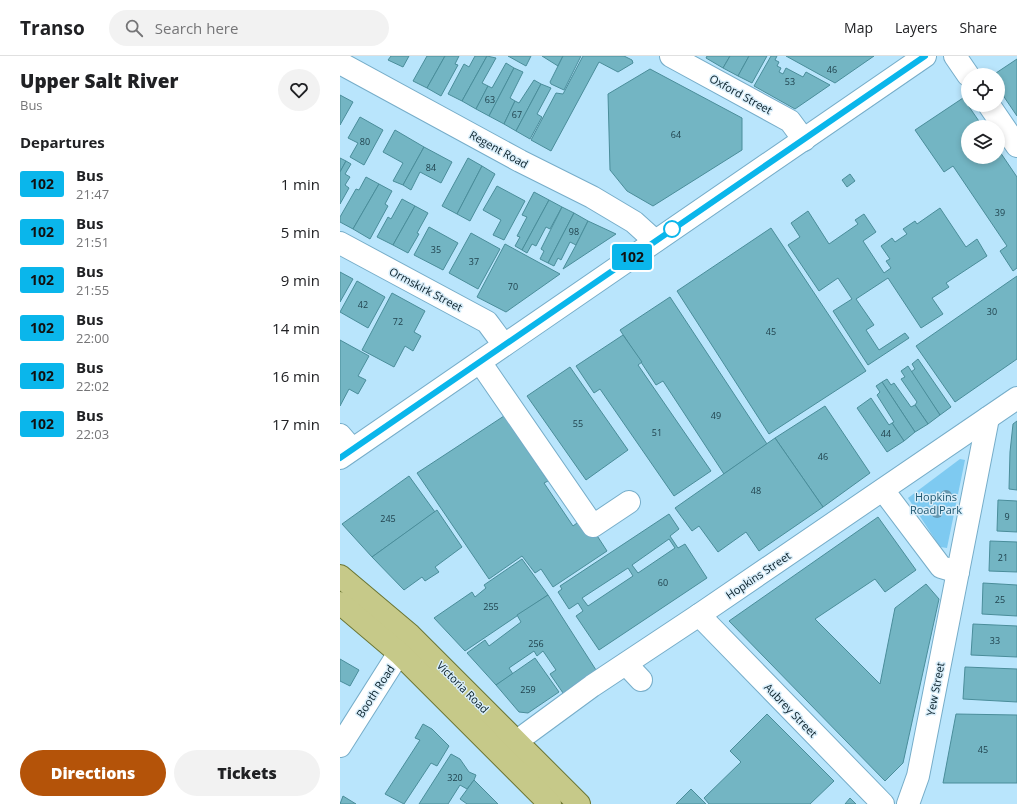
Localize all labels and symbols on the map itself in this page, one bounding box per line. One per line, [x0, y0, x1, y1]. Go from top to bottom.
house number: 46 [827, 63, 837, 76]
street label: Oxford Street [707, 71, 775, 117]
house number: 53 [785, 75, 795, 88]
house number: 63 [485, 93, 495, 106]
house number: 67 [512, 108, 522, 121]
street label: Regent Road [467, 127, 531, 171]
house number: 64 [671, 128, 681, 141]
house number: 80 [360, 135, 370, 148]
house number: 84 [426, 161, 436, 174]
house number: 39 [995, 206, 1005, 219]
unlabelled marker [663, 220, 681, 238]
house number: 98 [569, 225, 579, 238]
house number: 35 [431, 243, 441, 256]
line badge: 102 [609, 244, 655, 270]
house number: 37 [469, 255, 479, 268]
street label: Ormskirk Street [387, 263, 465, 315]
house number: 70 [508, 280, 518, 293]
house number: 42 [358, 298, 368, 311]
house number: 30 [987, 305, 997, 318]
house number: 72 [393, 315, 403, 328]
house number: 45 [766, 325, 776, 338]
house number: 49 [711, 409, 721, 422]
house number: 55 [573, 417, 583, 430]
house number: 51 [652, 426, 662, 439]
house number: 44 [881, 427, 891, 440]
house number: 46 [818, 450, 828, 463]
house number: 48 [751, 484, 761, 497]
park label: Hopkins Road Park [910, 489, 962, 517]
house number: 9 [1004, 510, 1010, 523]
house number: 245 [380, 512, 396, 525]
street label: Hopkins Street [722, 548, 794, 602]
house number: 21 [998, 551, 1008, 564]
house number: 60 [658, 576, 668, 589]
house number: 25 [995, 593, 1005, 606]
house number: 255 [483, 600, 499, 613]
house number: 33 [990, 634, 1000, 647]
house number: 256 [528, 637, 544, 650]
street label: Victoria Road [434, 658, 492, 716]
street label: Yew Street [922, 661, 948, 717]
street label: Booth Road [352, 662, 398, 720]
street label: Aubrey Street [761, 680, 821, 741]
house number: 259 [520, 683, 536, 696]
house number: 45 [978, 743, 988, 756]
house number: 320 [447, 771, 463, 784]

